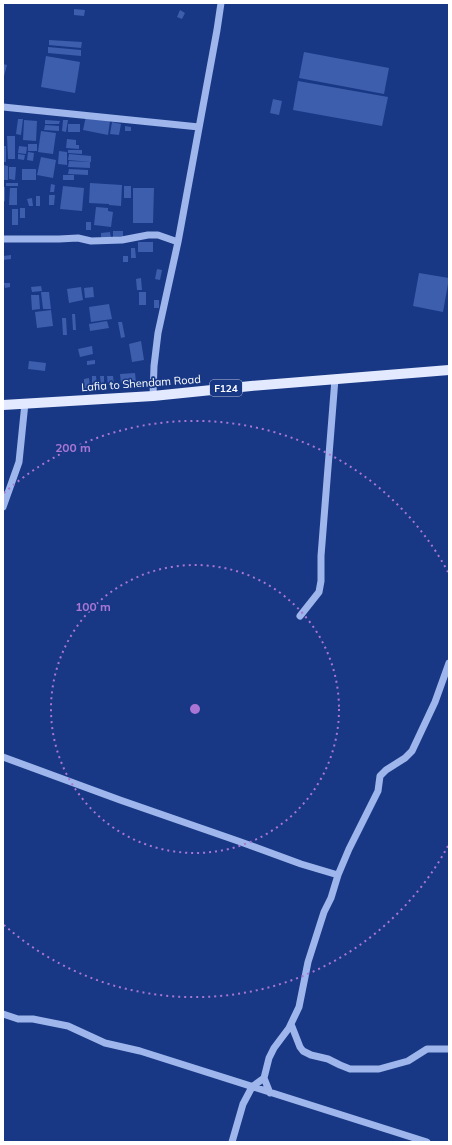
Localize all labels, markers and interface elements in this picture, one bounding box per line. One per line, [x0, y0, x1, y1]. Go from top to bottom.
street label: Lafia to Shendam Road [81, 372, 201, 394]
road number: F124 [210, 380, 242, 396]
text: 200 m [55, 440, 91, 455]
text: 100 m [75, 599, 111, 614]
centre of rings [188, 702, 202, 716]

